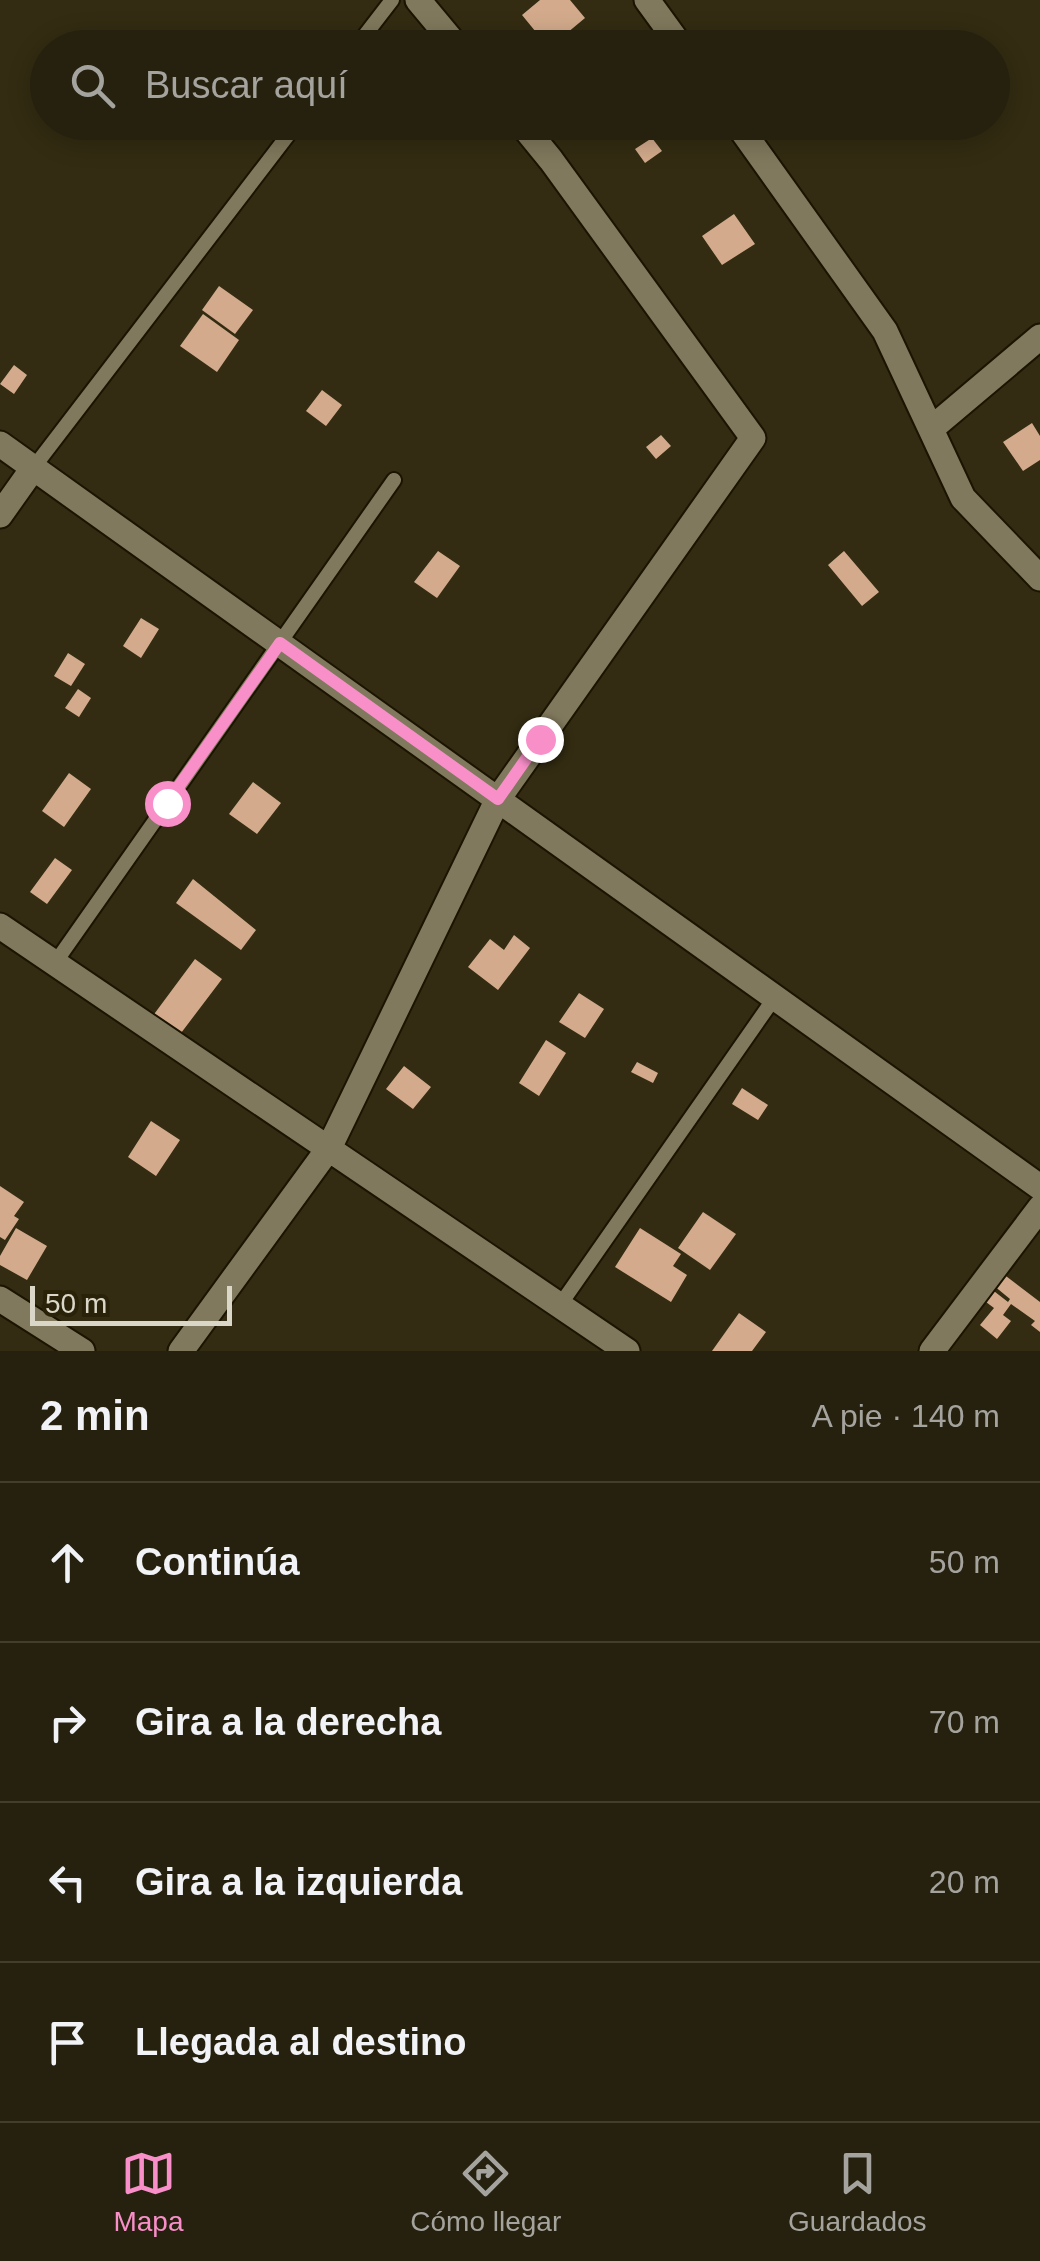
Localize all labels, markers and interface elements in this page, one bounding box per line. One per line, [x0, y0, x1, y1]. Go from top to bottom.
search box [30, 30, 1010, 140]
icon: search [65, 58, 120, 113]
text: Buscar aquí [145, 64, 348, 106]
route end [518, 717, 564, 763]
route start [145, 781, 191, 827]
scale bar [30, 1281, 232, 1326]
text: 50 m [45, 1288, 107, 1319]
text: 2 min [40, 1392, 150, 1439]
text: A pie · 140 m [811, 1398, 1000, 1434]
icon: ahead [40, 1535, 95, 1590]
text: Continúa [135, 1541, 300, 1583]
text: 50 m [929, 1544, 1000, 1580]
icon: right [40, 1695, 95, 1750]
text: Gira a la derecha [135, 1701, 441, 1743]
text: 70 m [929, 1704, 1000, 1740]
icon: left [40, 1855, 95, 1910]
text: Gira a la izquierda [135, 1861, 462, 1903]
text: 20 m [929, 1864, 1000, 1900]
icon: arrive [40, 2015, 95, 2070]
text: Llegada al destino [135, 2021, 467, 2063]
tab: Mapa [113, 2146, 183, 2238]
tab: Cómo llegar [410, 2146, 561, 2238]
tab: Guardados [788, 2146, 927, 2238]

